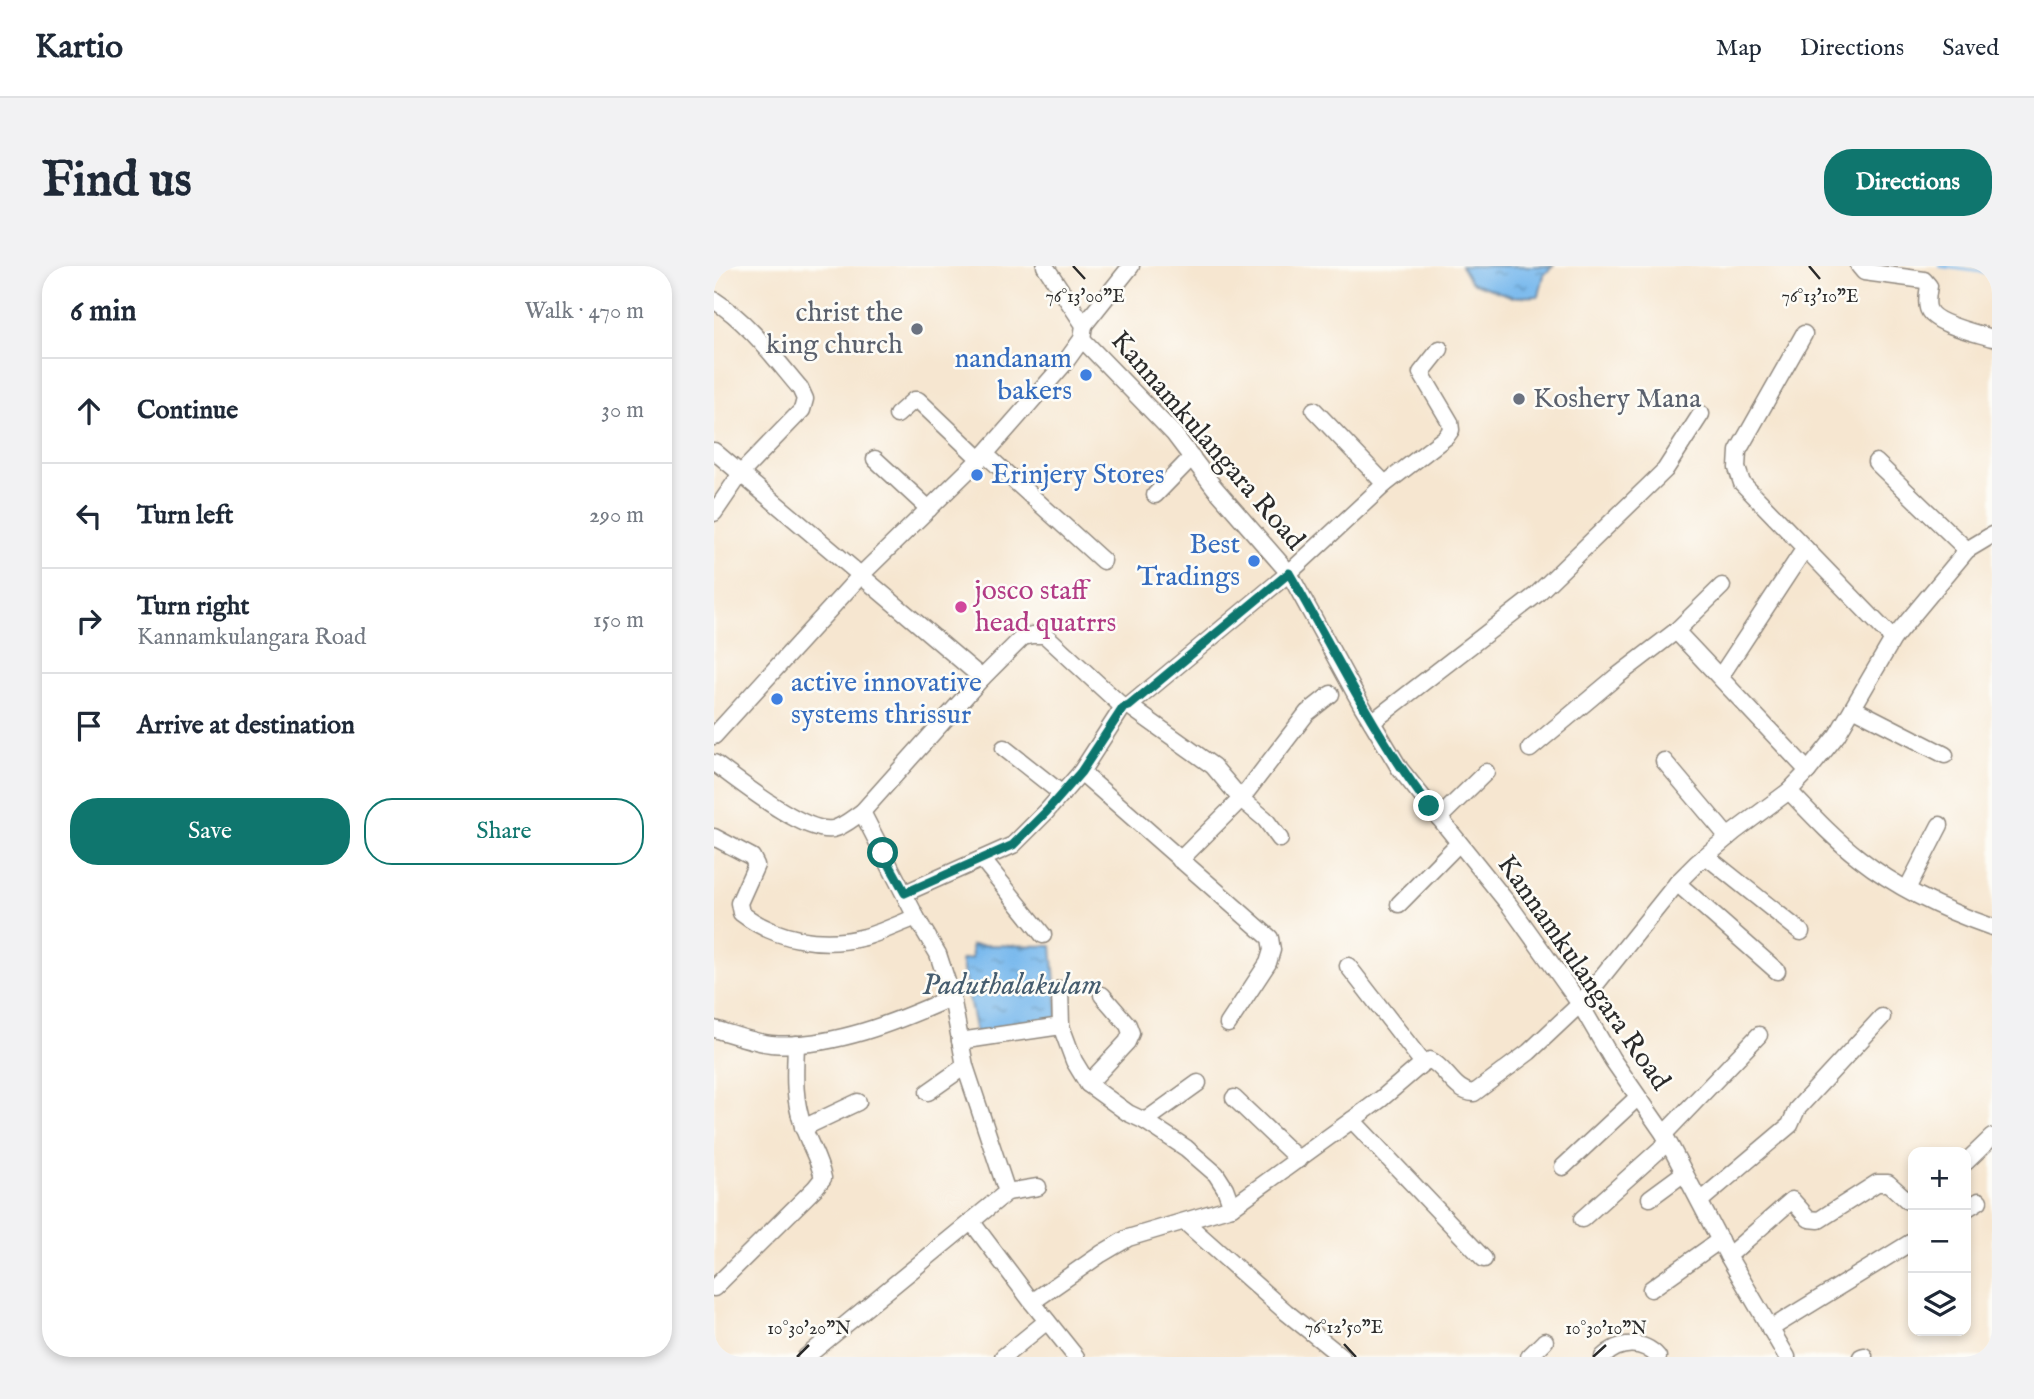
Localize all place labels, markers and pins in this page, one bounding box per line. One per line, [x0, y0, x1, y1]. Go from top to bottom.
place label: christ the king church [766, 296, 903, 363]
marker: christ the king church [909, 321, 925, 337]
place label: nandanam bakers [954, 342, 1072, 409]
marker: nandanam bakers [1078, 367, 1094, 383]
place label: Koshery Mana [1533, 382, 1702, 417]
marker: Koshery Mana [1511, 391, 1527, 407]
place label: Erinjery Stores [991, 458, 1165, 493]
marker: Erinjery Stores [969, 467, 985, 483]
place label: Best Tradings [1137, 528, 1240, 595]
marker: Best Tradings [1246, 553, 1262, 569]
place label: josco staff head quatrrs [972, 574, 1116, 641]
marker: josco staff head quatrrs [953, 599, 969, 615]
place label: active innovative systems thrissur [791, 666, 982, 733]
marker: active innovative systems thrissur [769, 691, 785, 707]

